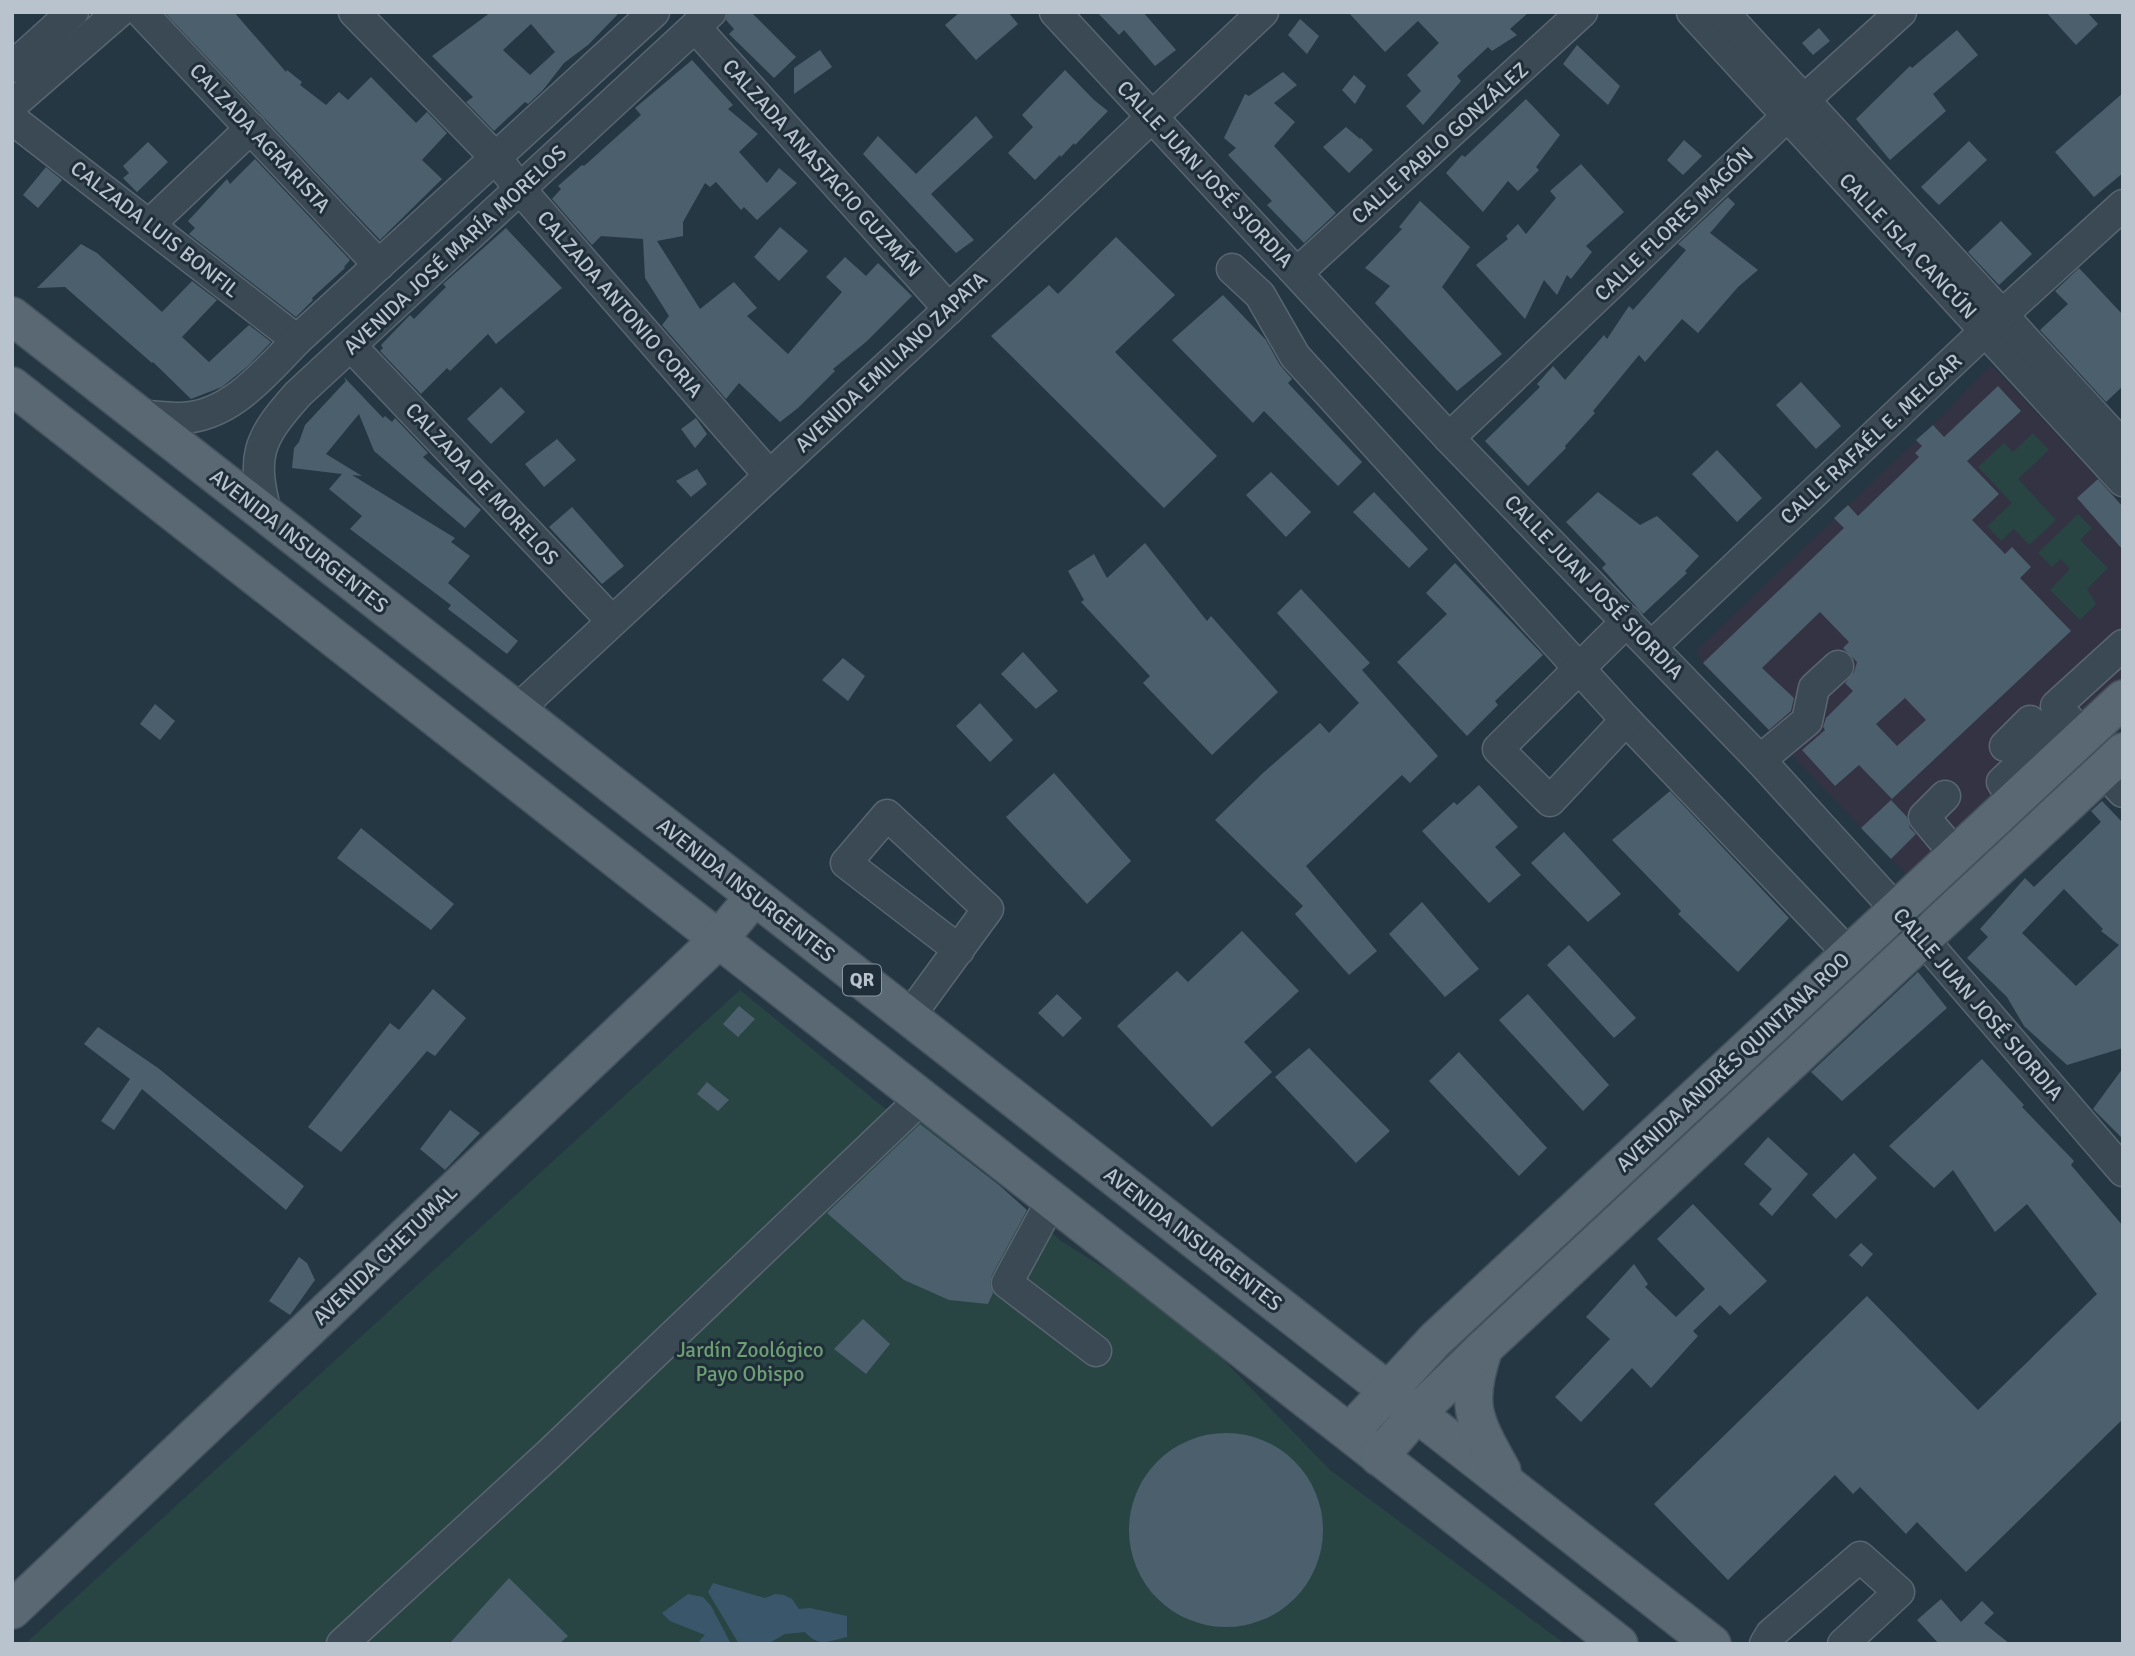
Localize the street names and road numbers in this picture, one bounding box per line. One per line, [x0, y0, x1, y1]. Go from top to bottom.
street label: CALZADA ANASTACIO GUZMÁN [717, 54, 927, 282]
street label: CALLE PABLO GONZÁLEZ [1346, 57, 1534, 229]
street label: CALZADA AGRARISTA [184, 58, 336, 218]
street label: CALLE JUAN JOSÉ SIORDIA [1111, 75, 1299, 273]
street label: AVENIDA JOSÉ MARÍA MORELOS [338, 140, 572, 360]
street label: CALLE FLORES MAGÓN [1589, 142, 1759, 306]
street label: CALZADA LUIS BONFIL [65, 155, 245, 303]
street label: CALLE ISLA CANCÚN [1834, 168, 1982, 324]
street label: CALZADA ANTONIO CORIA [532, 205, 708, 403]
street label: AVENIDA EMILIANO ZAPATA [790, 266, 993, 458]
street label: CALLE RAFAÉL E. MELGAR [1775, 348, 1967, 530]
street label: CALZADA DE MORELOS [400, 397, 564, 571]
street label: AVENIDA INSURGENTES [205, 463, 393, 619]
street label: CALLE JUAN JOSÉ SIORDIA [1499, 489, 1689, 685]
street label: AVENIDA INSURGENTES [652, 812, 840, 968]
street label: CALLE JUAN JOSÉ SIORDIA [1887, 902, 2069, 1106]
street label: AVENIDA ANDRÉS QUINTANA ROO [1611, 947, 1855, 1177]
road number: QR [843, 964, 881, 996]
street label: AVENIDA INSURGENTES [1099, 1161, 1287, 1317]
street label: AVENIDA CHETUMAL [307, 1179, 463, 1331]

